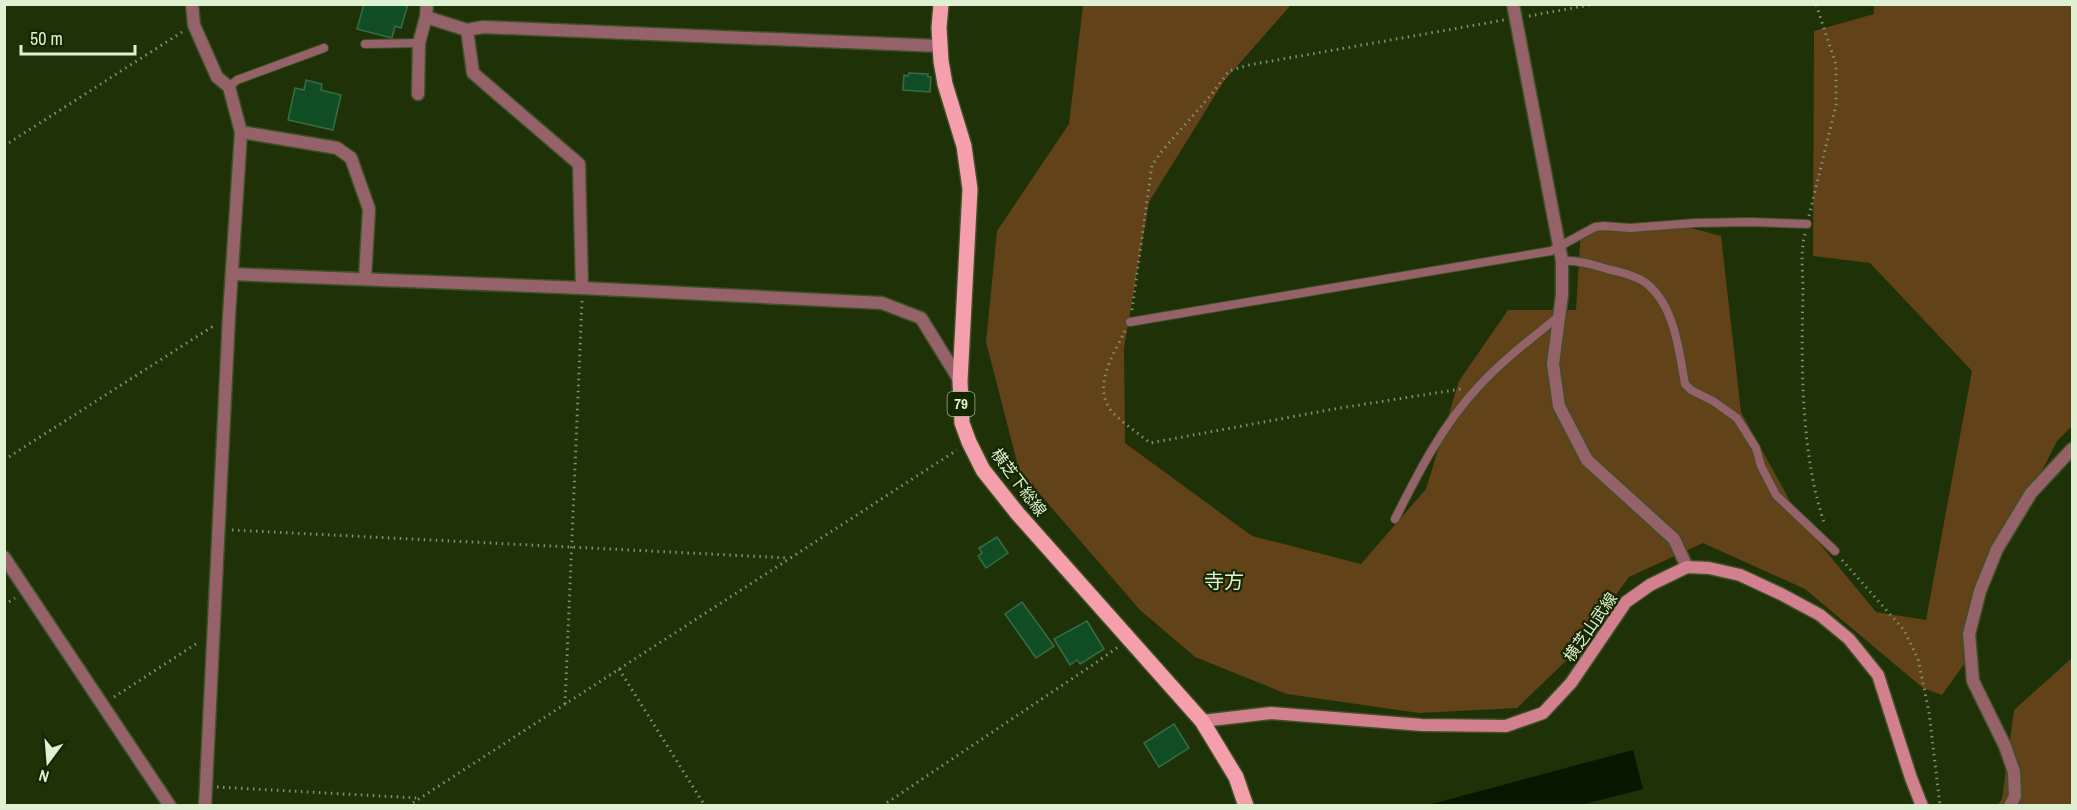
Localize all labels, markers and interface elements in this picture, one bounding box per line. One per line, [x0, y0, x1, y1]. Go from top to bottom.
scale bar [21, 18, 135, 56]
text: 50 m [30, 26, 63, 51]
road number: 79 [948, 392, 974, 416]
street label: 横芝下総線 [986, 443, 1052, 521]
district label: 寺方 [1204, 567, 1244, 594]
street label: 横芝山武線 [1558, 588, 1622, 666]
north arrow [18, 732, 78, 792]
text: N [36, 765, 51, 788]

